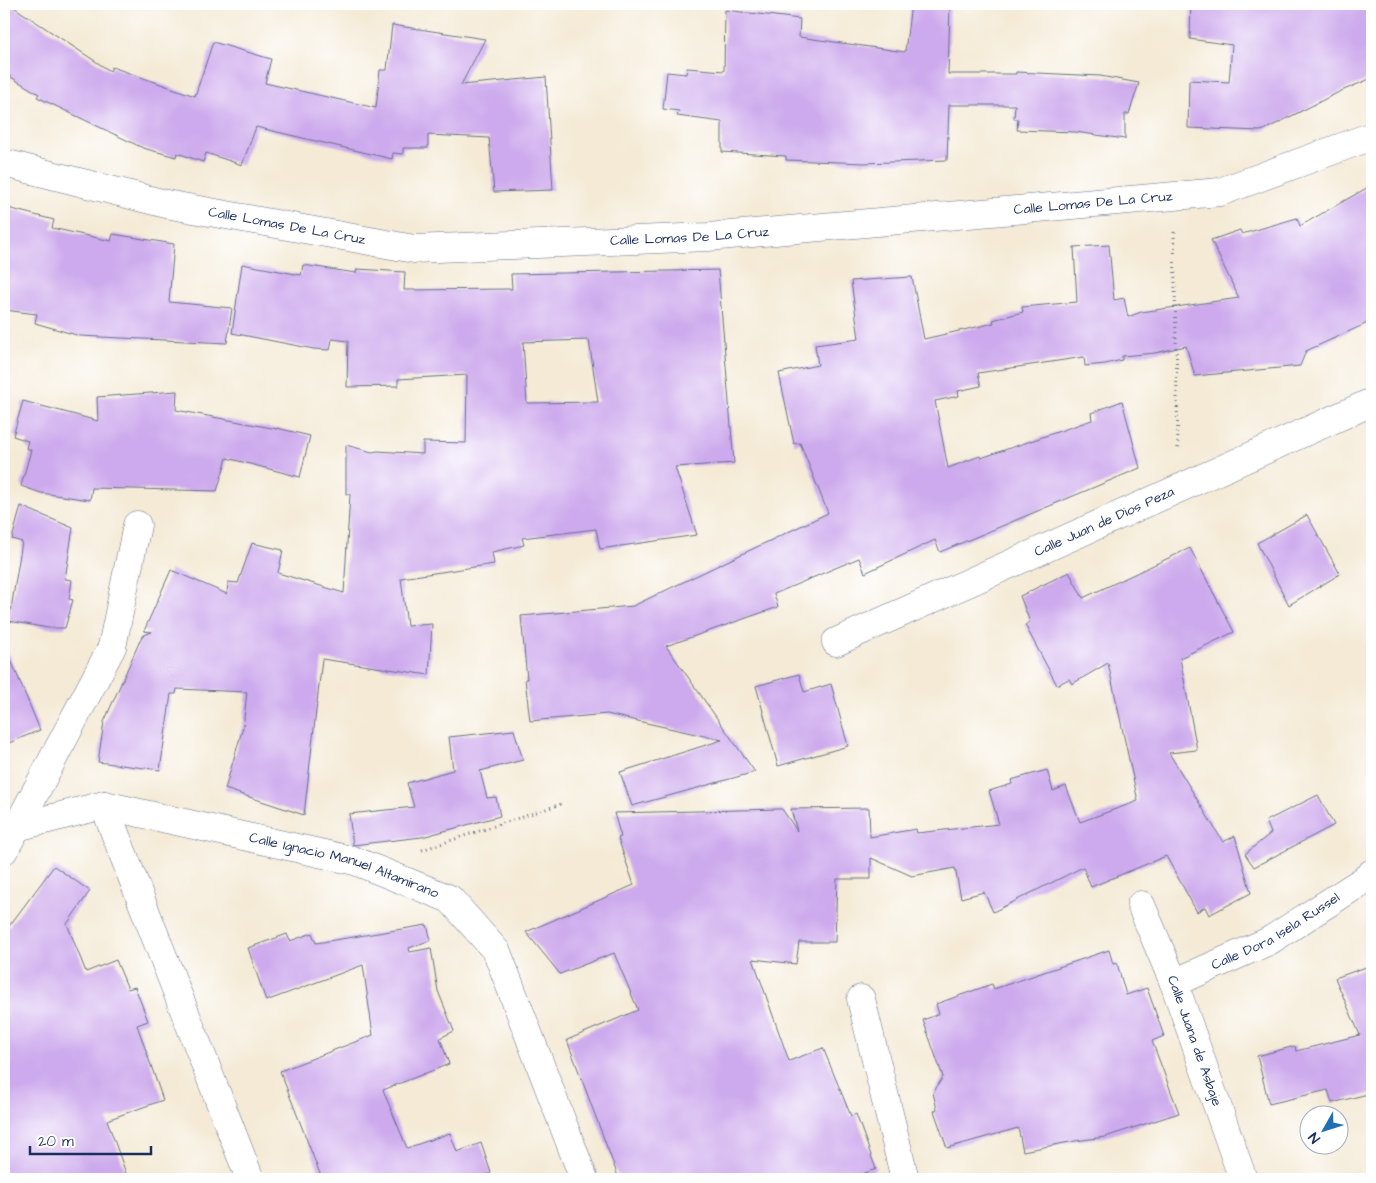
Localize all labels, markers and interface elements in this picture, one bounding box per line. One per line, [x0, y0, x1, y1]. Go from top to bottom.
street label: Calle Lomas De La Cruz [1013, 186, 1173, 220]
street label: Calle Lomas De La Cruz [207, 202, 367, 250]
street label: Calle Lomas De La Cruz [610, 222, 770, 251]
street label: Calle Juan de Dios Peza [1031, 482, 1178, 562]
street label: Calle Ignacio Manuel Altamirano [247, 828, 442, 904]
street label: Calle Dora Isela Russel [1208, 888, 1344, 975]
street label: Calle Juana de Asbaje [1162, 972, 1227, 1109]
north arrow [1298, 1106, 1348, 1156]
scale bar [30, 1123, 151, 1155]
text: N [1304, 1128, 1325, 1147]
text: 20 m [38, 1131, 74, 1152]

